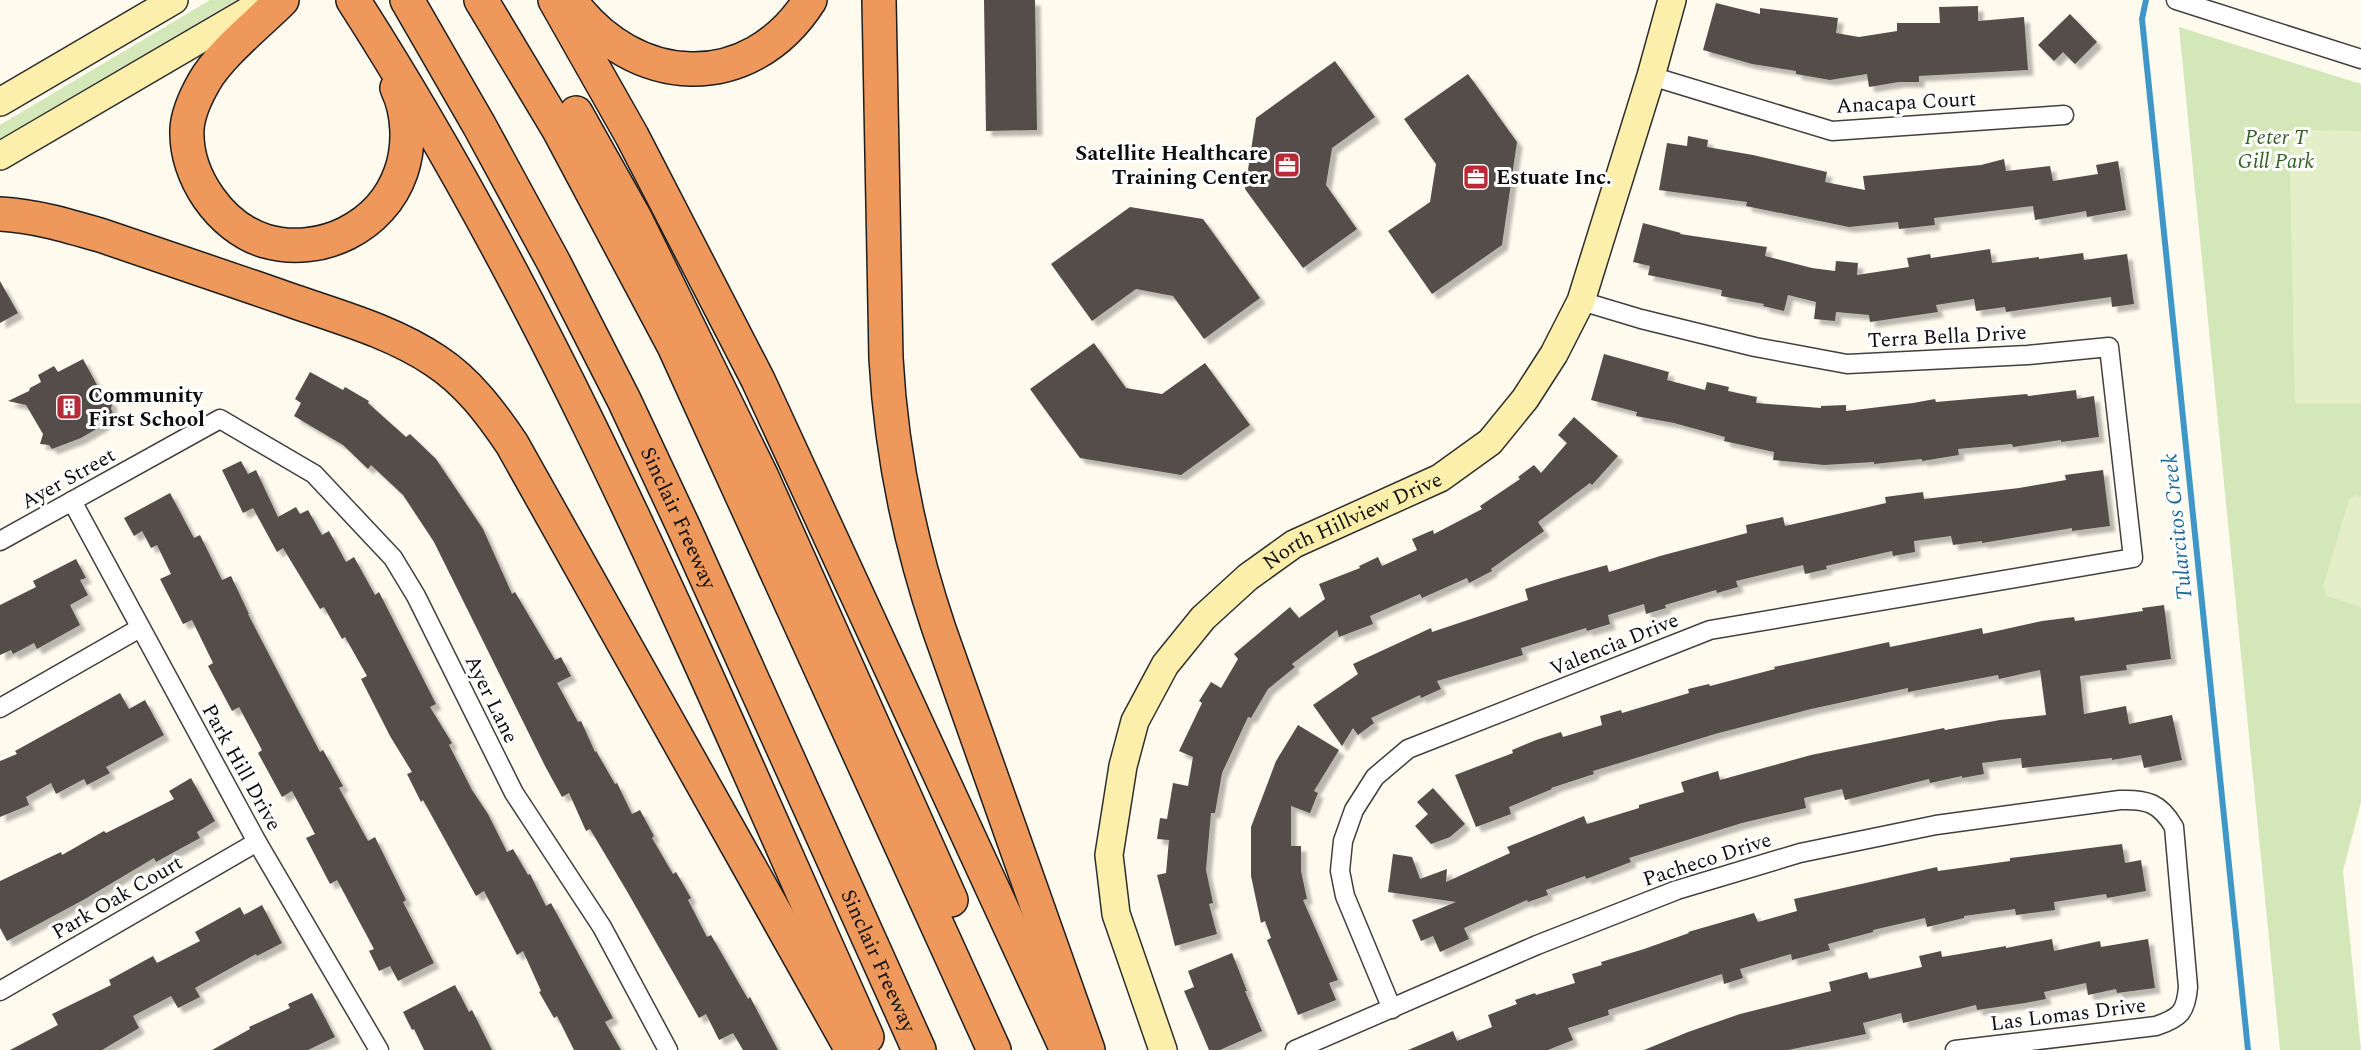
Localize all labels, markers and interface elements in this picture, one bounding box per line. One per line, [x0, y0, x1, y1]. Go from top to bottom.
street label: Anacapa Court [1835, 83, 1977, 123]
park label: Peter T Gill Park [2238, 122, 2315, 178]
place label: Satellite Healthcare Training Center [1075, 138, 1268, 194]
office icon: Satellite Healthcare Training Center [1272, 150, 1302, 180]
office icon: Estuate Inc. [1461, 162, 1491, 192]
place label: Estuate Inc. [1496, 162, 1612, 194]
street label: Terra Bella Drive [1867, 317, 2027, 357]
place label: Community First School [88, 380, 205, 436]
building icon: Community First School [54, 392, 84, 422]
street label: Ayer Street [15, 440, 122, 518]
street label: Sinclair Freeway [631, 442, 725, 595]
water label: Tularcitos Creek [2153, 452, 2202, 602]
street label: North Hillview Drive [1256, 464, 1448, 579]
street label: Valencia Drive [1545, 604, 1684, 685]
street label: Ayer Lane [456, 650, 526, 749]
street label: Park Hill Drive [193, 698, 289, 837]
street label: Pacheco Drive [1639, 824, 1776, 896]
street label: Park Oak Court [46, 847, 189, 948]
street label: Sinclair Freeway [832, 884, 924, 1039]
street label: Las Lomas Drive [1989, 990, 2148, 1040]

